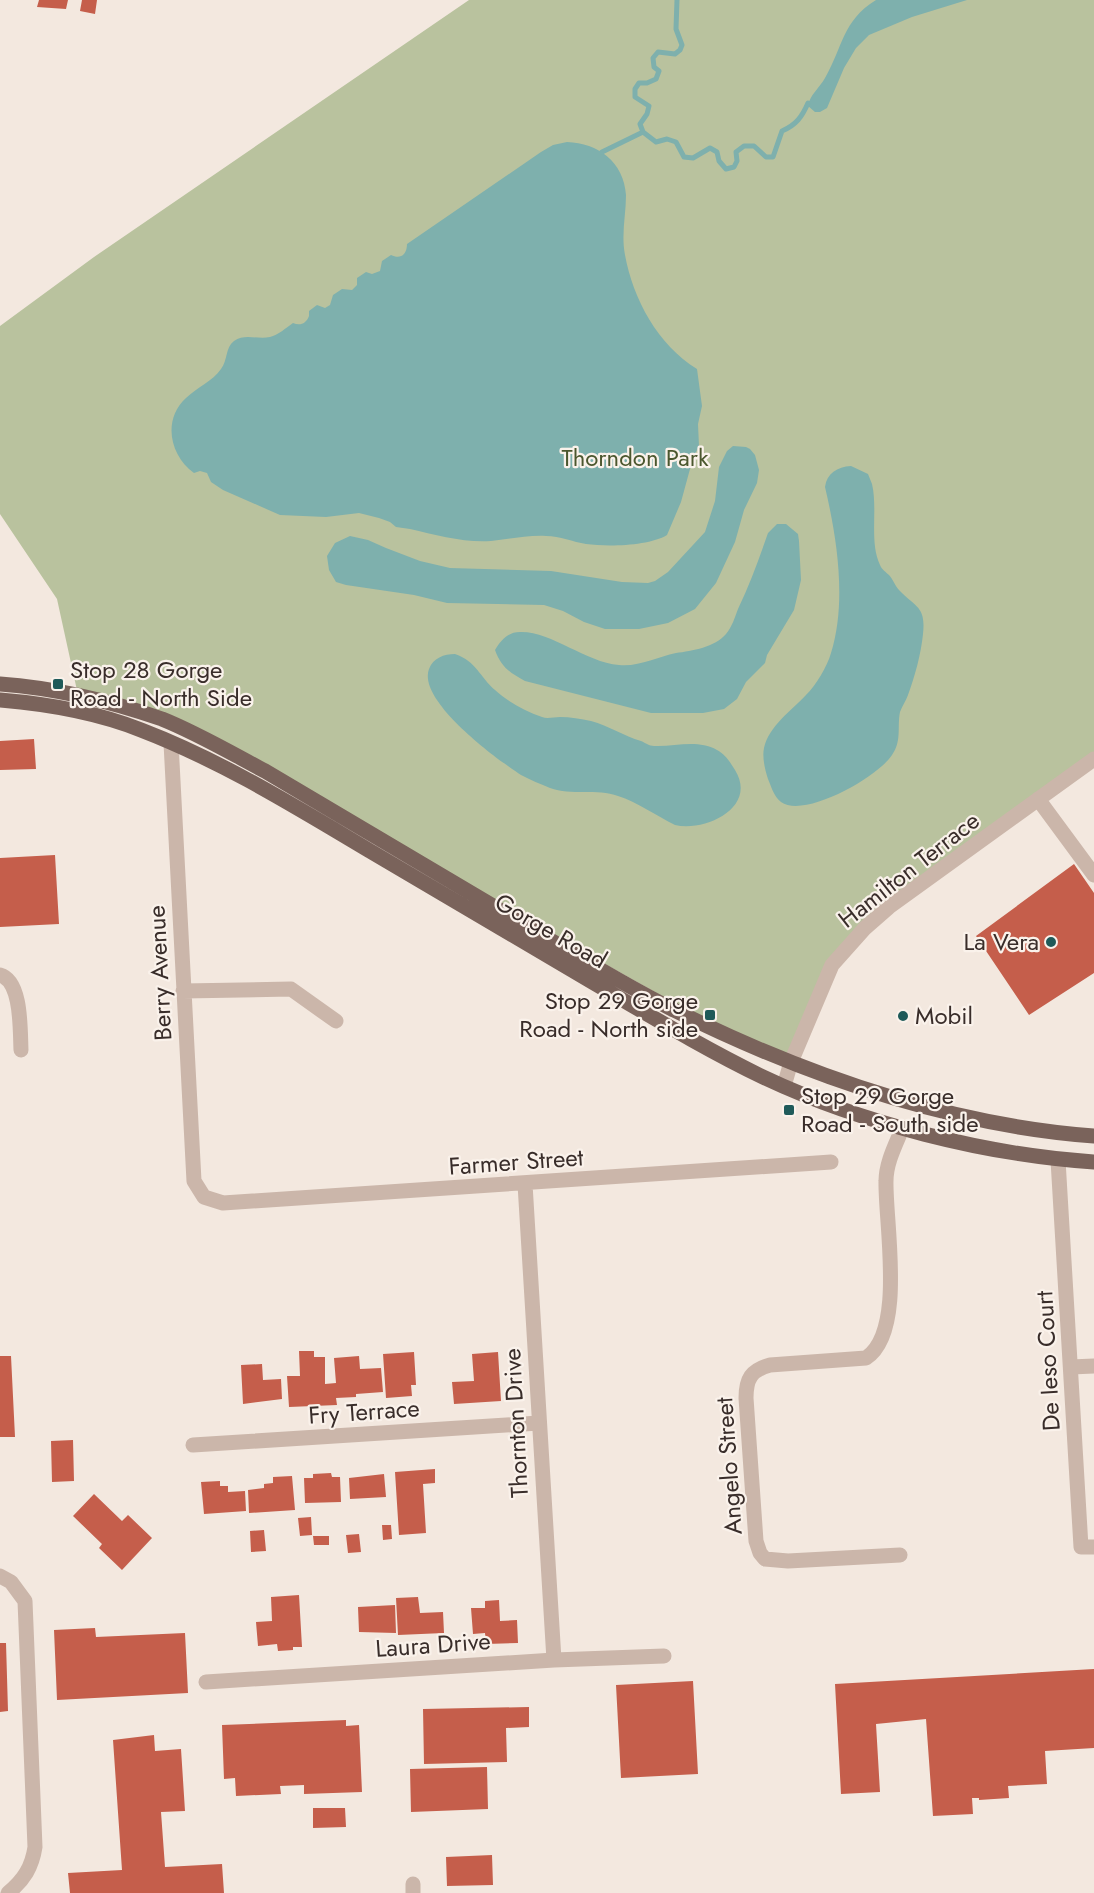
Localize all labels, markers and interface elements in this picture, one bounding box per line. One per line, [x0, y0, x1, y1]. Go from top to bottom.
park label: Thorndon Park [561, 440, 709, 475]
place label: Stop 28 Gorge Road - North Side [70, 652, 252, 715]
marker: Stop 28 Gorge Road - North Side [51, 677, 65, 691]
street label: Hamilton Terrace [831, 803, 987, 936]
street label: Gorge Road [489, 884, 614, 977]
street label: Berry Avenue [138, 904, 181, 1042]
place label: La Vera [963, 924, 1039, 959]
marker: La Vera [1044, 935, 1058, 949]
place label: Stop 29 Gorge Road - North side [519, 983, 698, 1046]
place label: Mobil [915, 998, 973, 1033]
marker: Stop 29 Gorge Road - North side [703, 1008, 717, 1022]
marker: Mobil [896, 1009, 910, 1023]
place label: Stop 29 Gorge Road - South side [801, 1078, 979, 1141]
marker: Stop 29 Gorge Road - South side [782, 1103, 796, 1117]
street label: Farmer Street [447, 1139, 585, 1184]
street label: De Ieso Court [1026, 1290, 1069, 1432]
street label: Thornton Drive [494, 1347, 537, 1499]
street label: Fry Terrace [307, 1390, 421, 1433]
street label: Angelo Street [706, 1396, 751, 1536]
street label: Laura Drive [374, 1623, 492, 1666]

